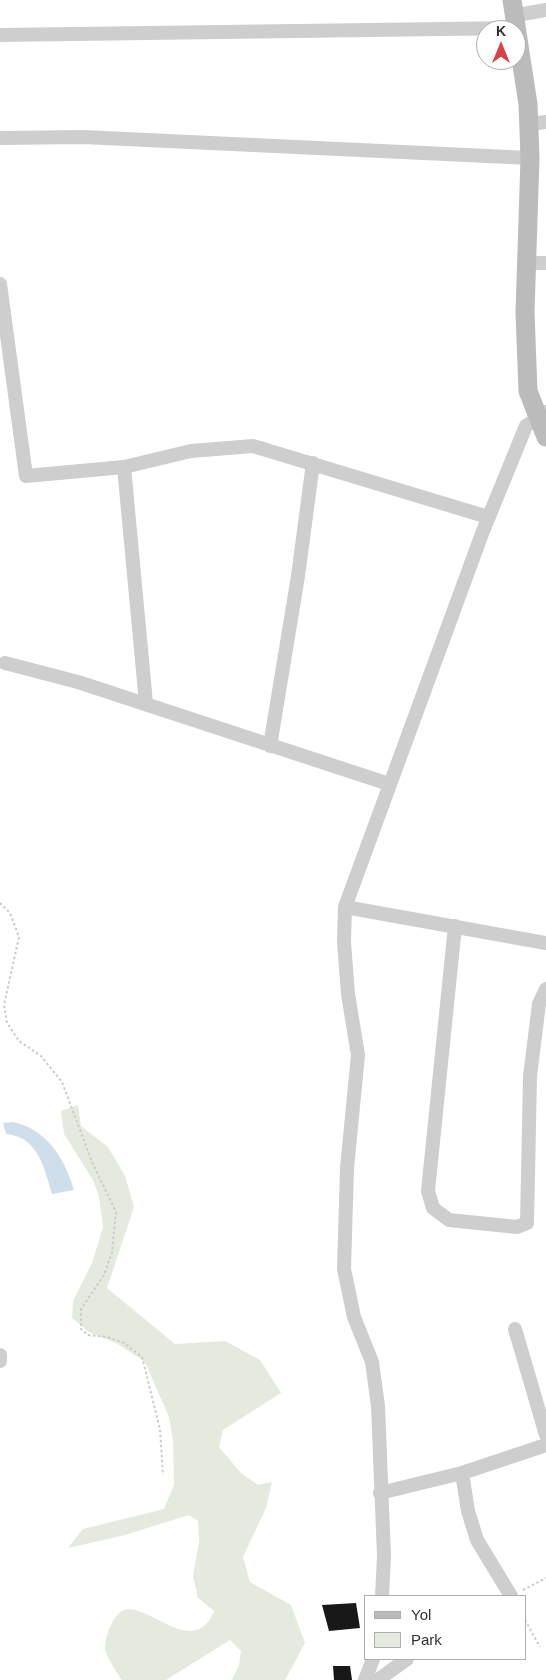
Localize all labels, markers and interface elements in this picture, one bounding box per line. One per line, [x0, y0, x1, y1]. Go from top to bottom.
north arrow [476, 20, 526, 70]
text: K [496, 23, 506, 39]
legend [364, 1595, 526, 1660]
text: Yol [411, 1606, 431, 1623]
text: Park [411, 1631, 442, 1648]

